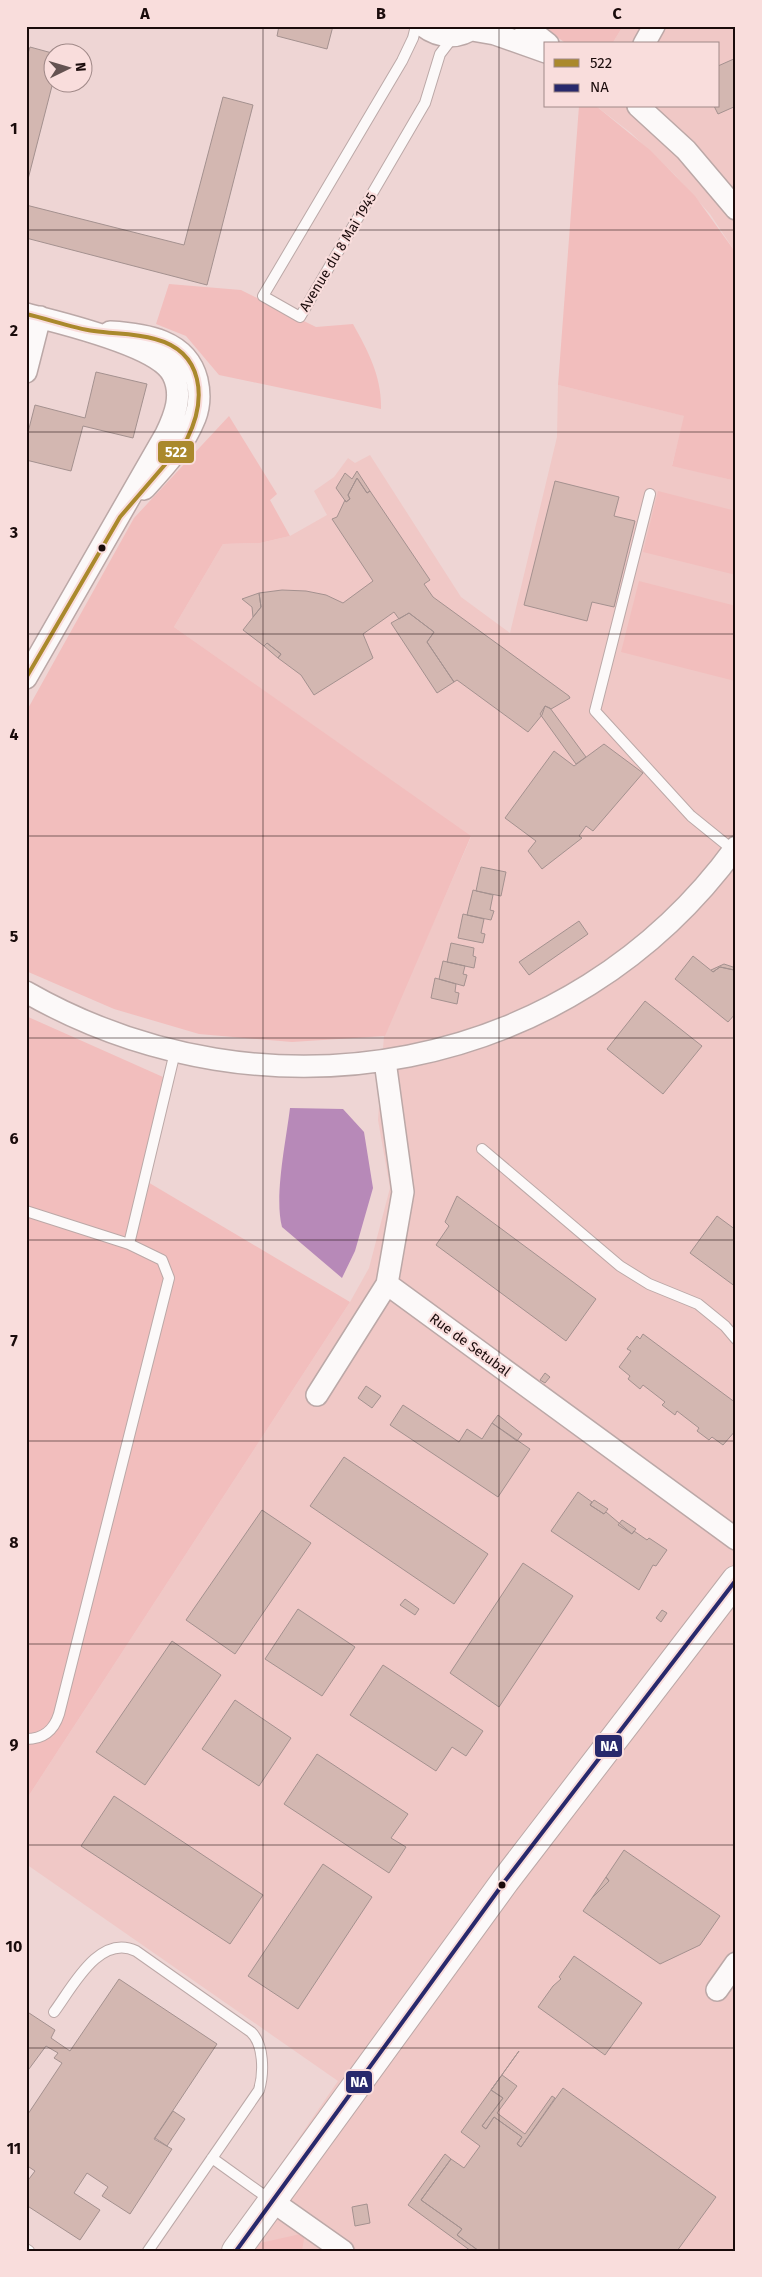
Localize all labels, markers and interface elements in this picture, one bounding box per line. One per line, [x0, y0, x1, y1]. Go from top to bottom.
text: A [139, 4, 150, 23]
text: B [376, 4, 386, 23]
text: C [612, 4, 622, 23]
north arrow [42, 42, 92, 92]
legend [544, 42, 720, 108]
text: 522 [590, 54, 612, 72]
text: N [72, 62, 89, 72]
text: NA [590, 78, 609, 96]
text: 1 [10, 119, 18, 138]
street label: Avenue du 8 Mai 1945 [296, 190, 380, 314]
text: 2 [10, 321, 18, 340]
line badge: 522 [157, 440, 195, 464]
text: 522 [165, 444, 187, 461]
text: 3 [9, 523, 18, 542]
unlabelled marker [97, 543, 107, 553]
text: 4 [9, 725, 19, 744]
text: 5 [10, 927, 19, 946]
text: 6 [9, 1129, 19, 1148]
street label: Rue de Setubal [426, 1310, 514, 1380]
text: 7 [10, 1331, 18, 1350]
text: 8 [9, 1533, 19, 1552]
line badge: NA [594, 1734, 623, 1758]
text: 9 [10, 1735, 19, 1754]
text: NA [600, 1738, 619, 1755]
unlabelled marker [497, 1880, 507, 1890]
text: 10 [6, 1937, 22, 1956]
line badge: NA [345, 2070, 373, 2094]
text: NA [350, 2074, 369, 2091]
text: 11 [7, 2139, 21, 2158]

